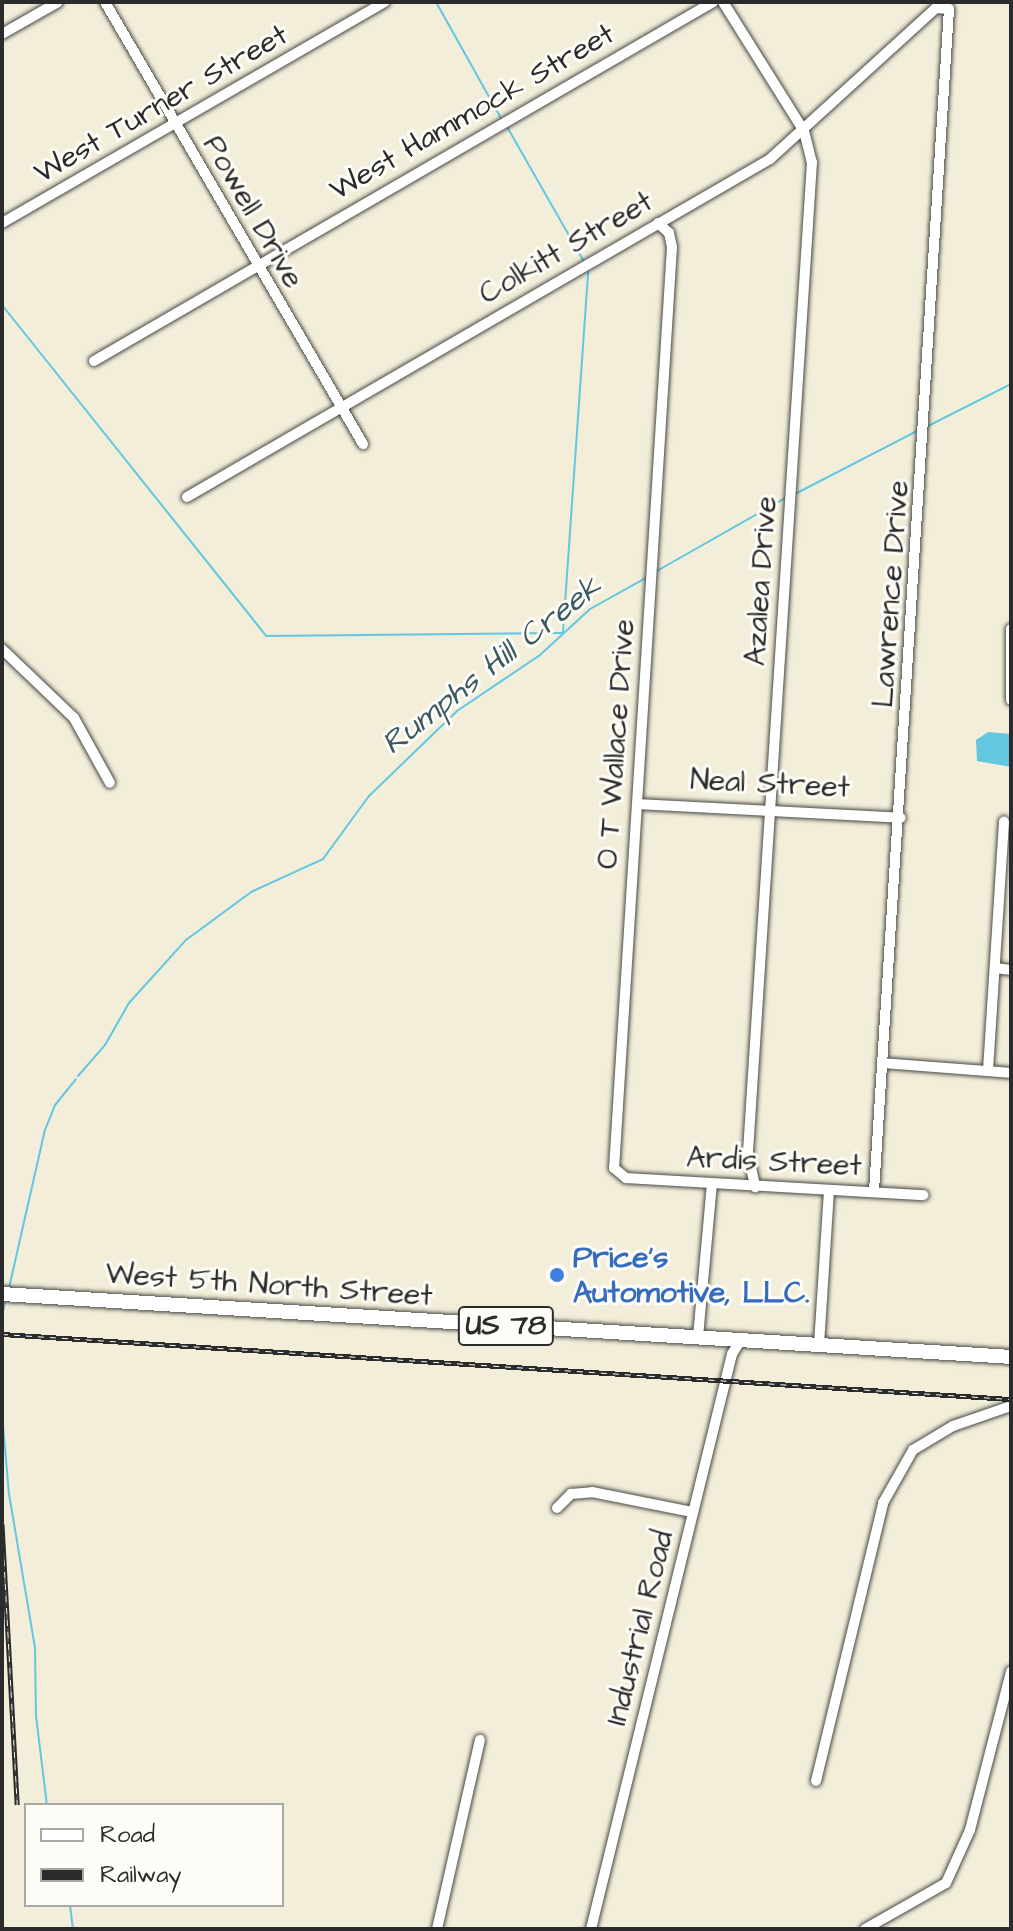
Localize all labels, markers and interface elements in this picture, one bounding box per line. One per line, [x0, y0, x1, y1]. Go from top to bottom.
street label: West Hammock Street [323, 16, 621, 208]
street label: West Turner Street [28, 17, 294, 191]
street label: Powell Drive [195, 129, 311, 295]
street label: Colkitt Street [473, 184, 659, 312]
street label: Lawrence Drive [865, 479, 917, 709]
street label: Azalea Drive [737, 495, 785, 667]
water label: Rumphs Hill Creek [375, 568, 609, 764]
street label: O T Wallace Drive [589, 618, 643, 870]
street label: Neal Street [689, 762, 851, 806]
street label: Ardis Street [686, 1139, 862, 1185]
place label: Price's Automotive, LLC. [573, 1240, 809, 1310]
street label: West 5th North Street [104, 1256, 434, 1314]
marker: Price's Automotive, LLC. [548, 1266, 566, 1284]
road number: US 78 [456, 1302, 556, 1350]
street label: Industrial Road [598, 1527, 682, 1729]
legend [24, 1803, 284, 1907]
text: Road [100, 1818, 155, 1852]
text: Railway [100, 1858, 182, 1892]

